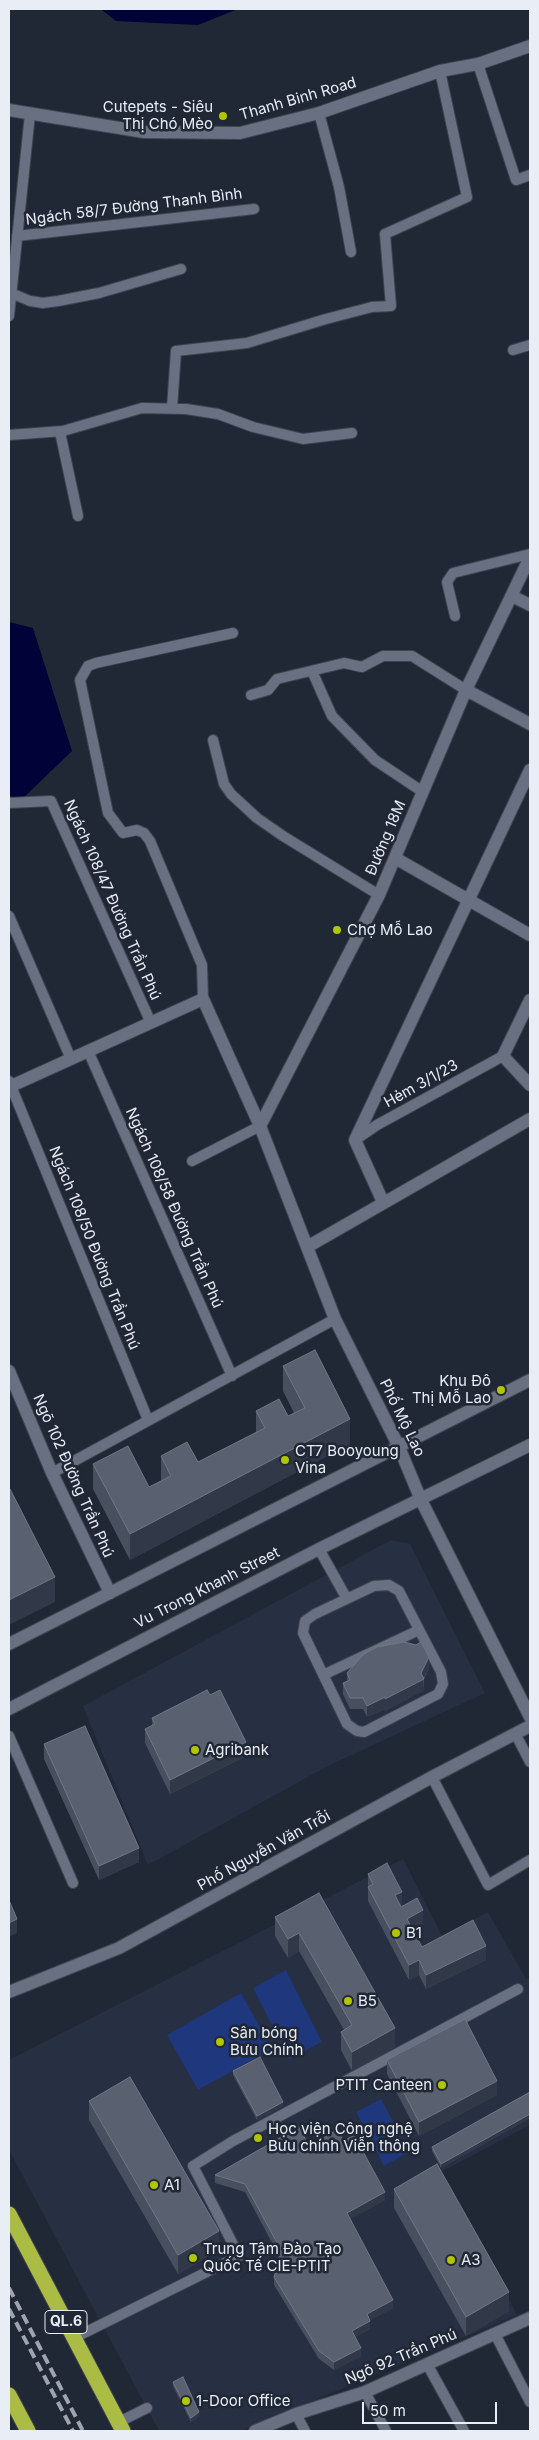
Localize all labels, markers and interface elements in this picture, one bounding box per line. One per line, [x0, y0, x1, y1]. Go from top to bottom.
street label: Thanh Binh Road [238, 74, 358, 124]
place label: Cutepets - Siêu Thị Chó Mèo [103, 98, 213, 133]
marker: Cutepets - Siêu Thị Chó Mèo [217, 110, 229, 122]
street label: Ngách 58/7 Đường Thanh Bình [25, 185, 243, 229]
street label: Ngách 108/47 Đường Trần Phú [60, 797, 164, 1003]
street label: Đường 18M [362, 798, 410, 878]
place label: Chợ Mỗ Lao [347, 921, 433, 939]
marker: Chợ Mỗ Lao [331, 924, 343, 936]
street label: Hẻm 3/1/23 [381, 1056, 461, 1112]
street label: Ngách 108/58 Đường Trần Phú [122, 1105, 226, 1311]
street label: Ngách 108/50 Đường Trần Phú [45, 1144, 143, 1352]
place label: Khu Đô Thị Mỗ Lao [412, 1372, 491, 1407]
street label: Phố Mộ Lao [375, 1376, 429, 1460]
marker: Khu Đô Thị Mỗ Lao [495, 1384, 507, 1396]
street label: Ngõ 102 Đường Trần Phú [29, 1392, 117, 1560]
place label: CT7 Booyoung Vina [295, 1442, 399, 1477]
marker: CT7 Booyoung Vina [279, 1454, 291, 1466]
street label: Vu Trong Khanh Street [131, 1544, 283, 1632]
place label: Agribank [205, 1741, 269, 1759]
marker: Agribank [189, 1744, 201, 1756]
street label: Phố Nguyễn Văn Trỗi [195, 1807, 333, 1895]
place label: B1 [406, 1924, 422, 1942]
marker: B1 [390, 1927, 402, 1939]
place label: B5 [358, 1992, 377, 2010]
marker: B5 [342, 1995, 354, 2007]
place label: Sân bóng Bưu Chính [230, 2024, 303, 2059]
marker: Sân bóng Bưu Chính [214, 2036, 226, 2048]
place label: PTIT Canteen [335, 2076, 432, 2094]
marker: PTIT Canteen [436, 2079, 448, 2091]
place label: Học viện Công nghệ Bưu chính Viễn thông [268, 2120, 420, 2155]
marker: Học viện Công nghệ Bưu chính Viễn thông [252, 2132, 264, 2144]
place label: A1 [164, 2176, 180, 2194]
marker: A1 [148, 2179, 160, 2191]
place label: Trung Tâm Đào Tạo Quốc Tế CIE-PTIT [203, 2240, 341, 2275]
place label: A3 [461, 2251, 481, 2269]
marker: Trung Tâm Đào Tạo Quốc Tế CIE-PTIT [187, 2252, 199, 2264]
marker: A3 [445, 2254, 457, 2266]
road number: QL.6 [45, 2310, 87, 2334]
street label: Ngõ 92 Trần Phú [342, 2325, 460, 2389]
place label: 1-Door Office [196, 2392, 291, 2410]
scale bar [364, 2392, 499, 2424]
marker: 1-Door Office [180, 2395, 192, 2407]
text: 50 m [370, 2401, 406, 2420]

